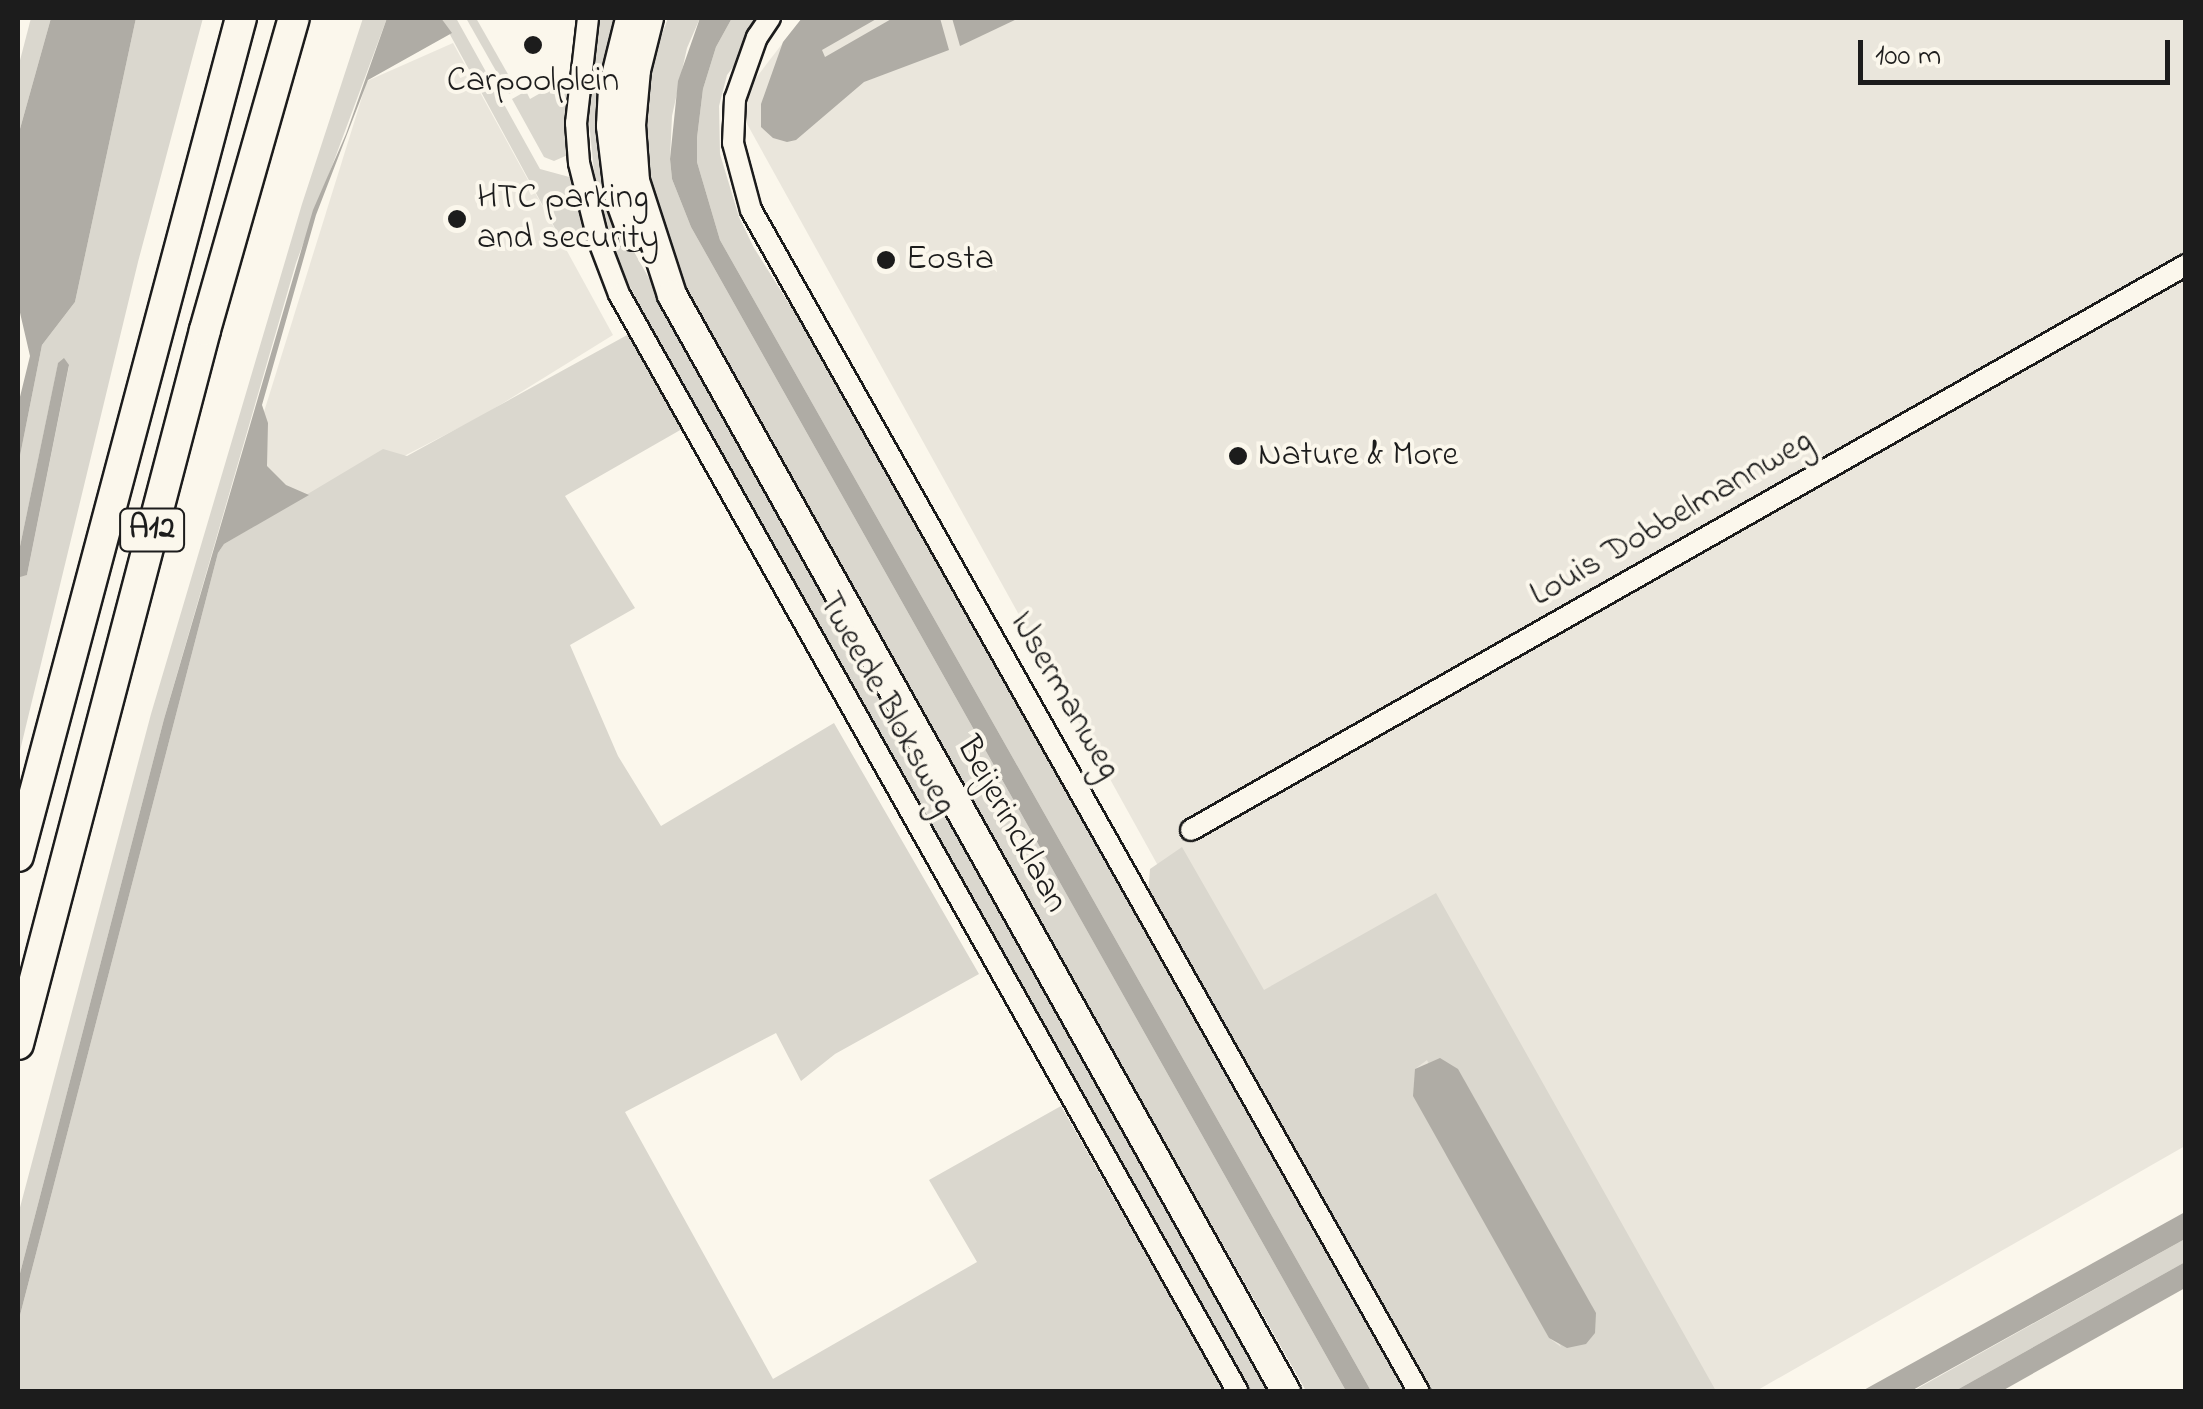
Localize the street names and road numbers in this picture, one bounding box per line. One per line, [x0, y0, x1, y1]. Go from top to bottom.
street label: Louis Dobbelmannweg [1523, 421, 1821, 617]
road number: A12 [117, 503, 187, 557]
street label: Tweede Bloksweg [807, 585, 965, 823]
street label: IJsermanweg [999, 604, 1129, 788]
street label: Beijerincklaan [946, 730, 1076, 920]

